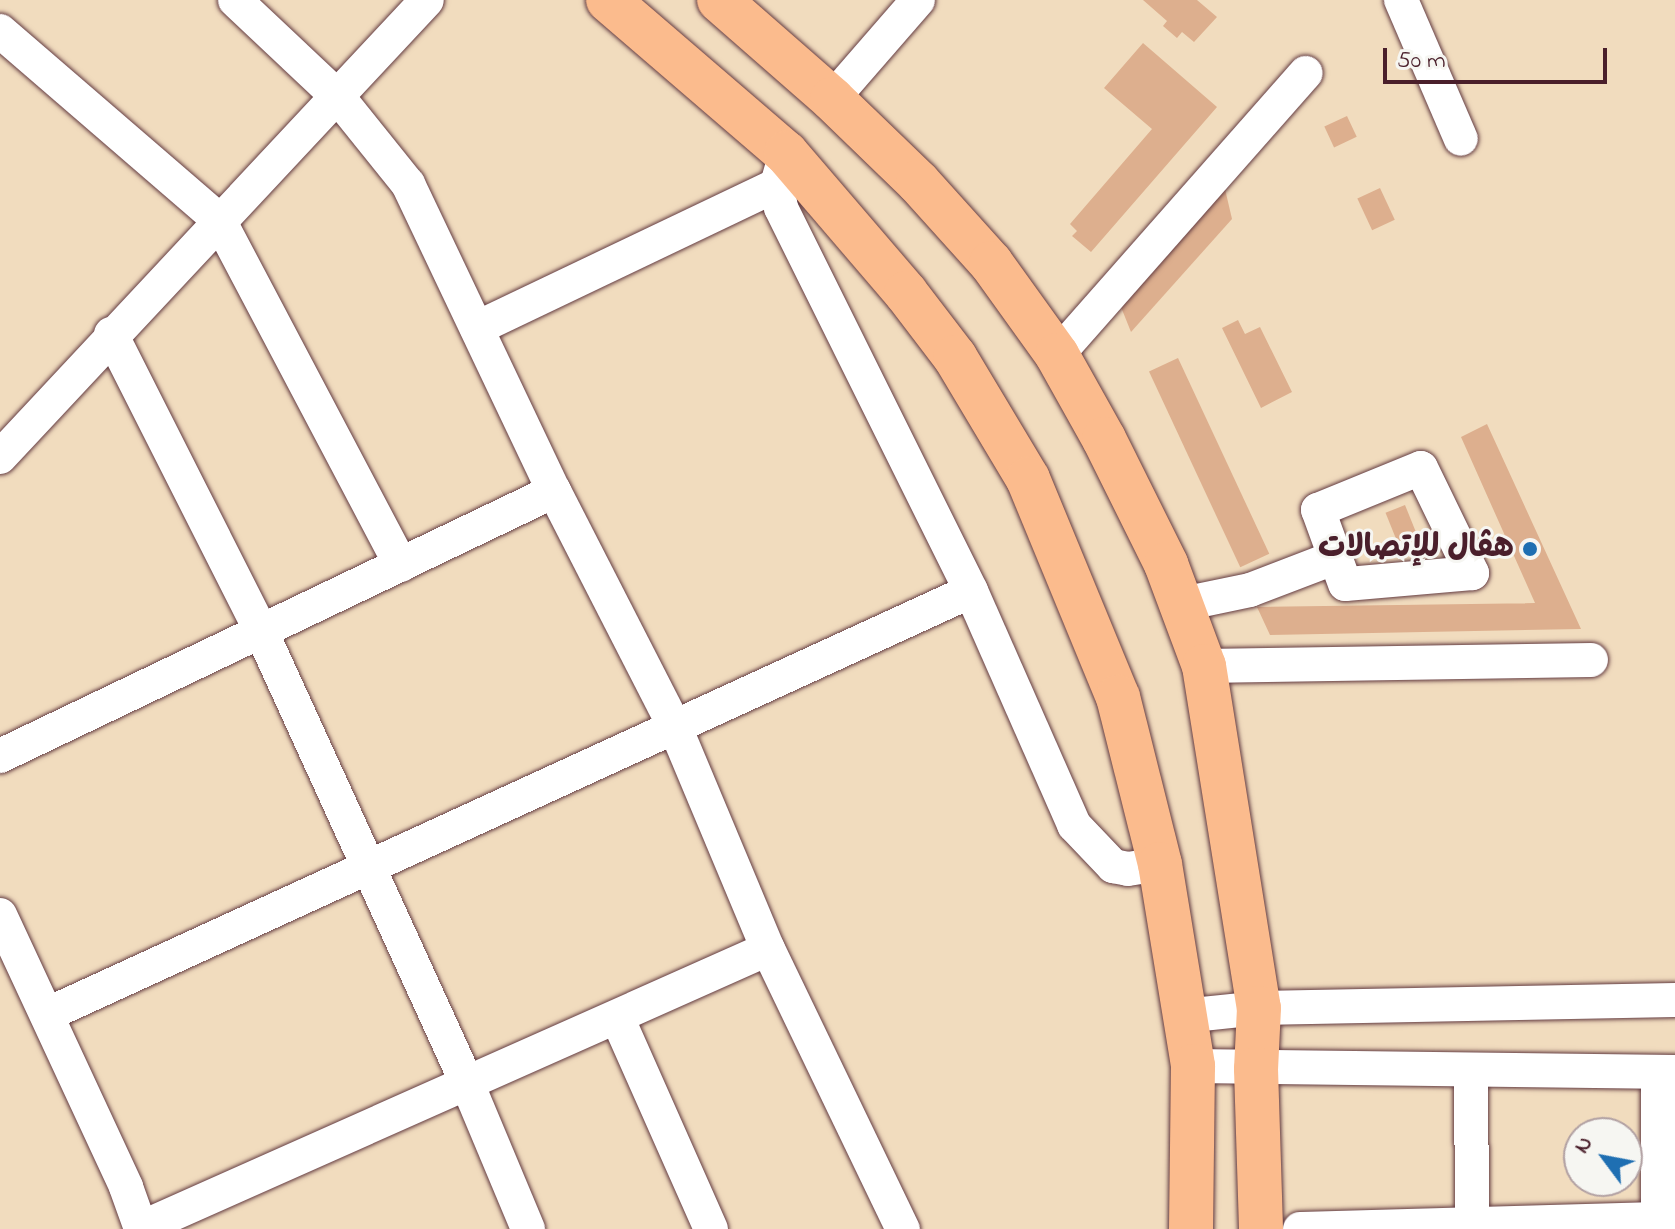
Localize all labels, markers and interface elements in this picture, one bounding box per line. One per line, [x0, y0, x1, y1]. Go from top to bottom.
scale bar [1387, 32, 1611, 82]
text: 50 m [1397, 44, 1446, 79]
place label: هڤال للإتصالات [1318, 530, 1514, 568]
marker: هڤال للإتصالات [1521, 540, 1539, 558]
north arrow [1563, 1117, 1643, 1197]
text: N [1567, 1131, 1602, 1160]

